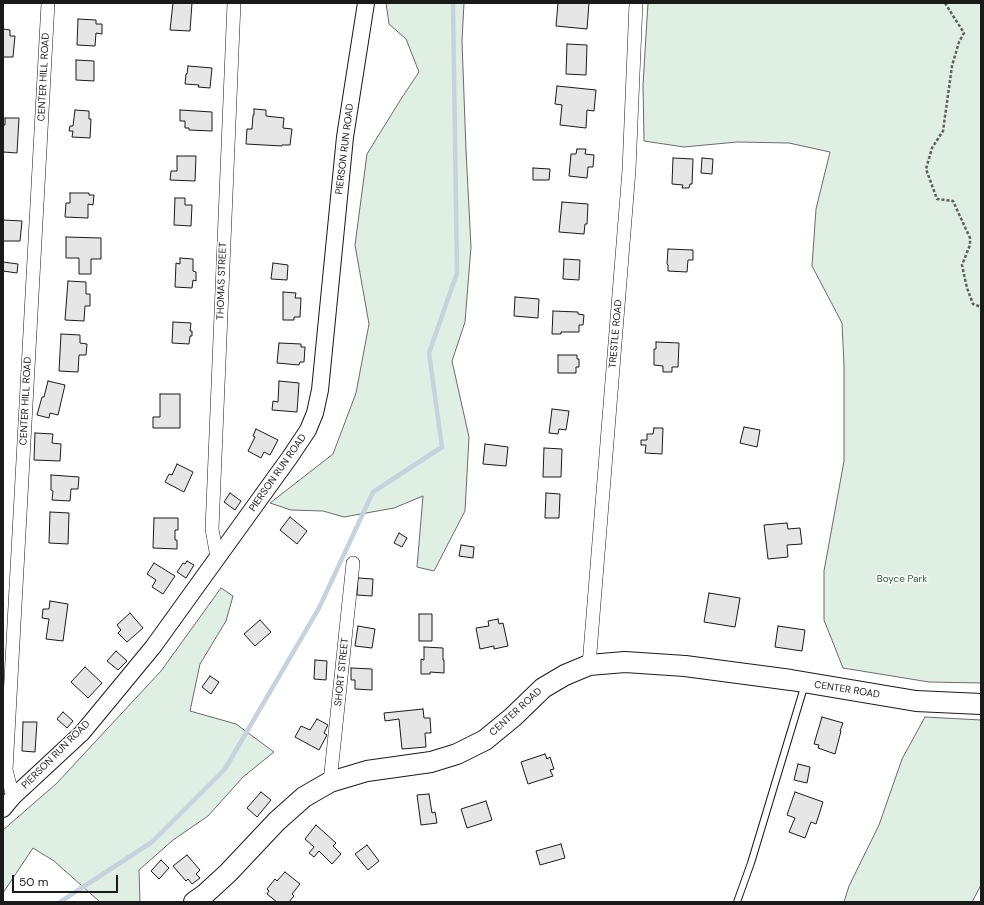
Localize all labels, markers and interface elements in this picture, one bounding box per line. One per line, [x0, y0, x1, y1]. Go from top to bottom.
street label: CENTER HILL ROAD [36, 32, 52, 122]
street label: PIERSON RUN ROAD [333, 103, 357, 195]
street label: THOMAS STREET [215, 242, 229, 320]
street label: TRESTLE ROAD [607, 299, 625, 369]
street label: CENTER HILL ROAD [18, 356, 34, 446]
street label: PIERSON RUN ROAD [247, 432, 309, 514]
park label: Boyce Park [877, 573, 927, 585]
street label: SHORT STREET [332, 637, 352, 707]
street label: CENTER ROAD [813, 679, 881, 701]
street label: CENTER ROAD [487, 685, 545, 739]
street label: PIERSON RUN ROAD [19, 718, 93, 792]
scale bar [14, 867, 120, 893]
text: 50 m [19, 874, 48, 890]

